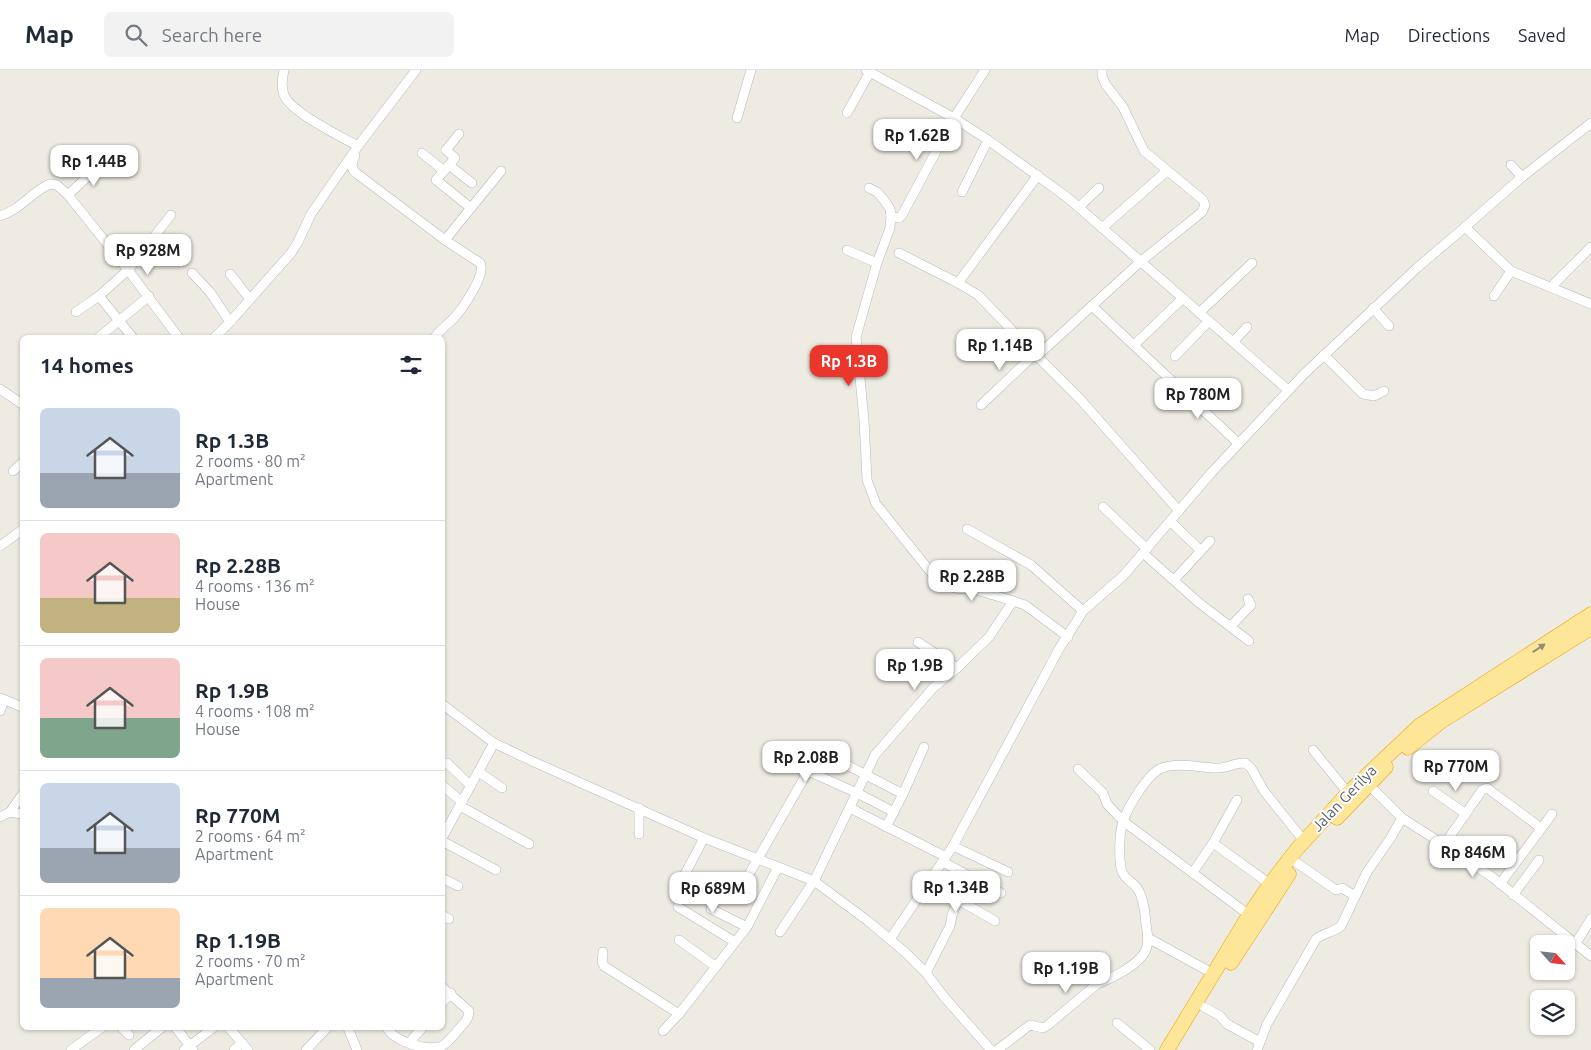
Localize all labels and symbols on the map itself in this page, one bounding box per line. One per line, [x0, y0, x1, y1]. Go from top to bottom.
pin: Rp 1.62B [865, 118, 969, 161]
pin: Rp 1.44B [42, 144, 146, 187]
pin: Rp 928M [102, 234, 194, 276]
pin: Rp 1.14B [948, 328, 1052, 371]
pin: Rp 1.3B [803, 344, 895, 387]
pin: Rp 780M [1152, 378, 1244, 420]
pin: Rp 2.28B [920, 560, 1024, 602]
one-way arrow [1532, 643, 1545, 653]
pin: Rp 1.9B [869, 648, 961, 691]
pin: Rp 2.08B [754, 740, 858, 783]
pin: Rp 770M [1410, 750, 1502, 792]
street label: Jalan Gerilya [1308, 761, 1380, 835]
pin: Rp 846M [1427, 836, 1519, 878]
pin: Rp 1.34B [904, 870, 1008, 913]
pin: Rp 689M [667, 872, 759, 914]
north arrow [1530, 935, 1575, 980]
pin: Rp 1.19B [1014, 952, 1118, 994]

